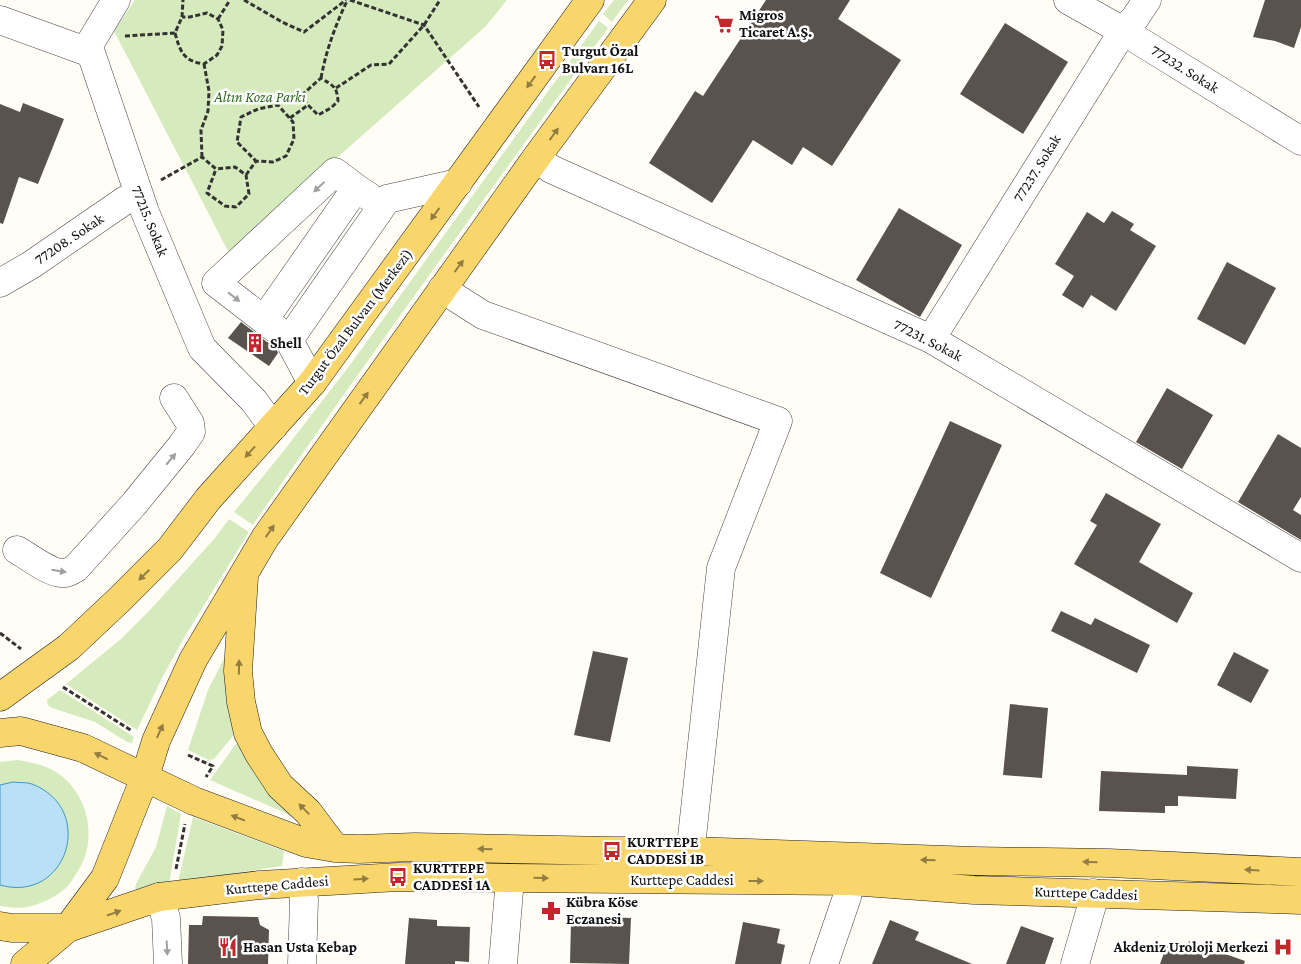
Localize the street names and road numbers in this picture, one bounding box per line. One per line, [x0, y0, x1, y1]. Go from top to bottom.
street label: 77232. Sokak [1148, 42, 1223, 97]
street label: 77237. Sokak [1010, 131, 1064, 205]
street label: 77215. Sokak [129, 183, 172, 259]
street label: 77208. Sokak [32, 210, 107, 268]
street label: Turgut Özal Bulvarı (Merkezi) [295, 246, 416, 399]
street label: 77231. Sokak [891, 316, 966, 365]
street label: Kurttepe Caddesi [630, 872, 734, 889]
street label: Kurttepe Caddesi [225, 873, 329, 898]
street label: Kurttepe Caddesi [1034, 883, 1138, 904]

